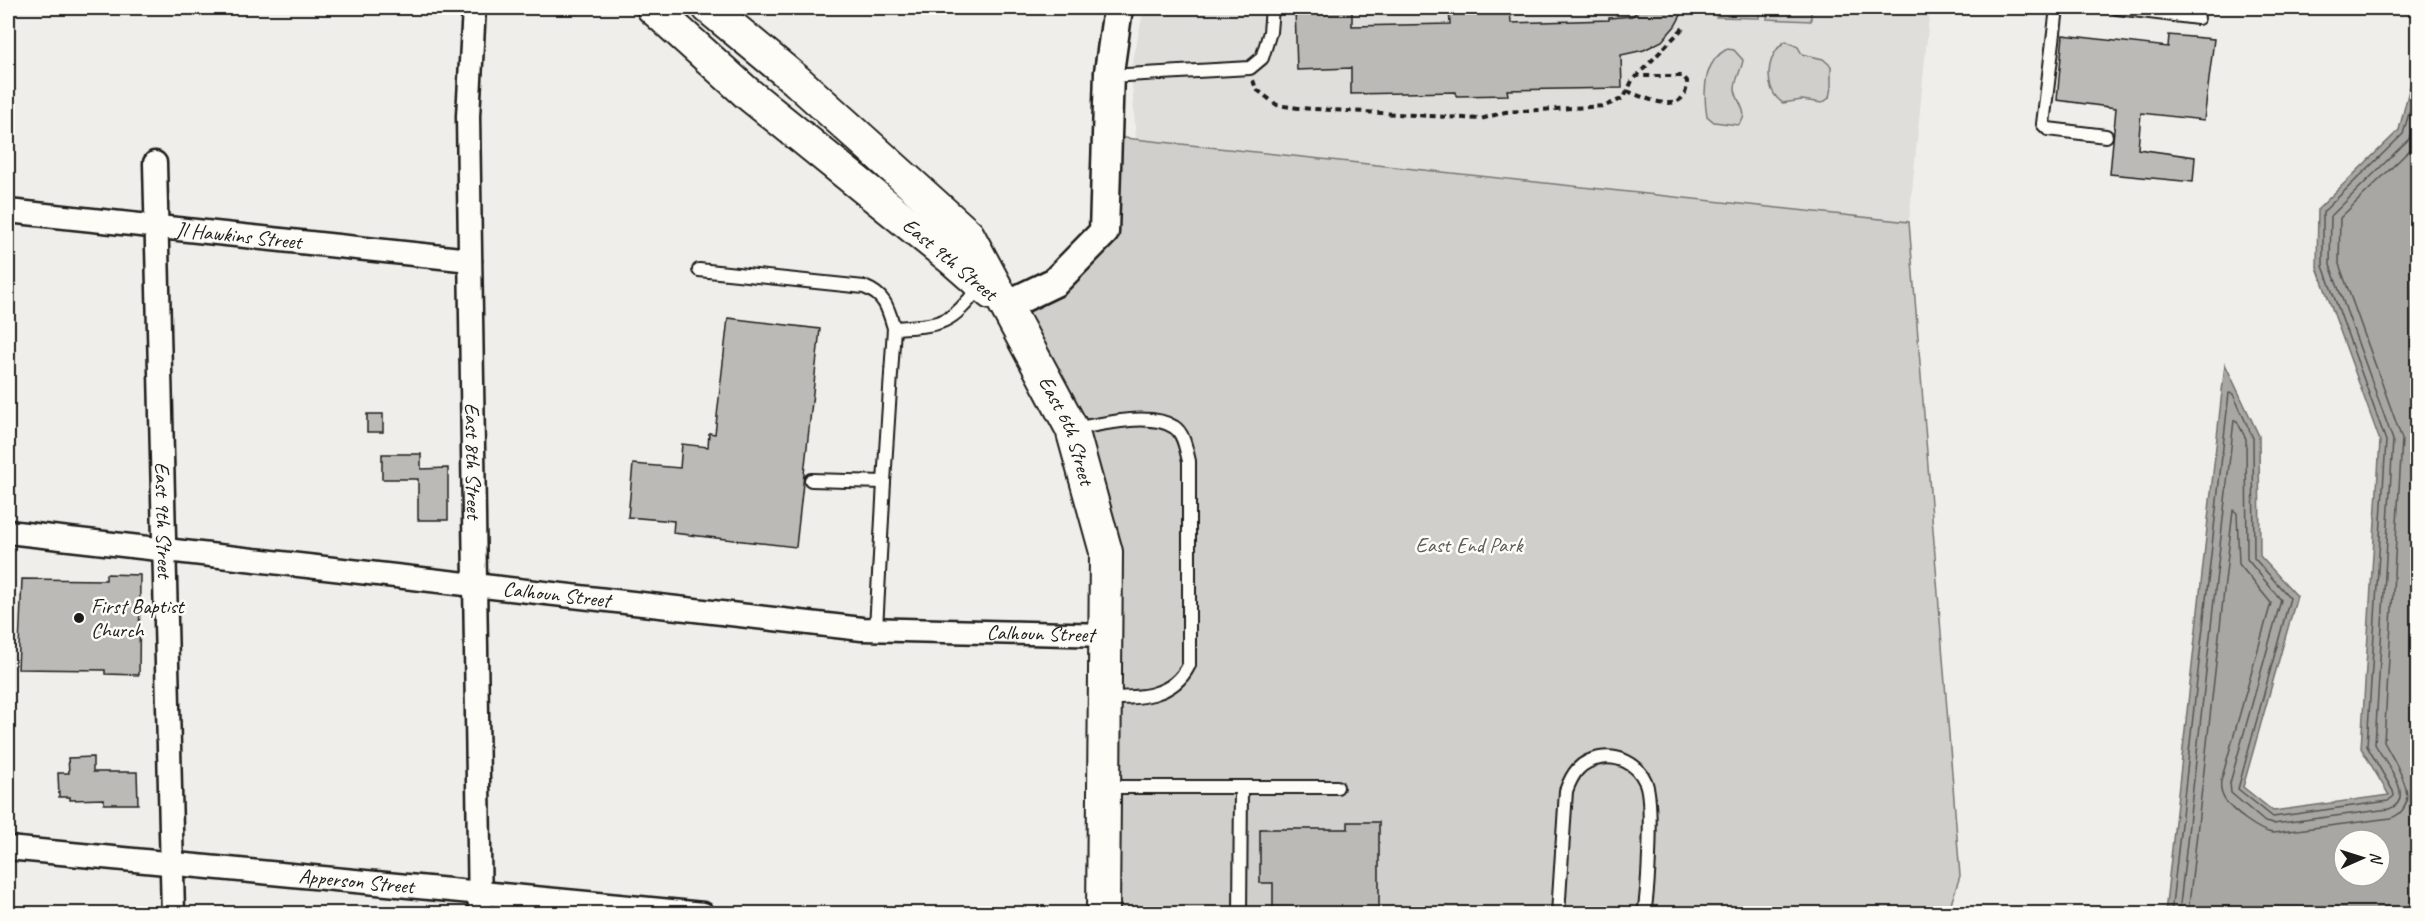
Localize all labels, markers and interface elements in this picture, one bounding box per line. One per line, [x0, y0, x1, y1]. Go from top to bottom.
street label: East 9th Street [897, 212, 1004, 307]
street label: Jl Hawkins Street [174, 216, 305, 255]
street label: East 6th Street [1033, 371, 1100, 490]
street label: East 8th Street [459, 403, 487, 521]
street label: East 9th Street [149, 462, 178, 580]
park label: East End Park [1416, 532, 1524, 558]
street label: Calhoun Street [501, 575, 614, 614]
place label: First Baptist Church [91, 593, 186, 643]
marker: First Baptist Church [72, 611, 86, 625]
street label: Calhoun Street [986, 619, 1098, 648]
north arrow [2332, 828, 2392, 888]
text: N [2366, 852, 2386, 866]
street label: Apperson Street [298, 863, 417, 900]

